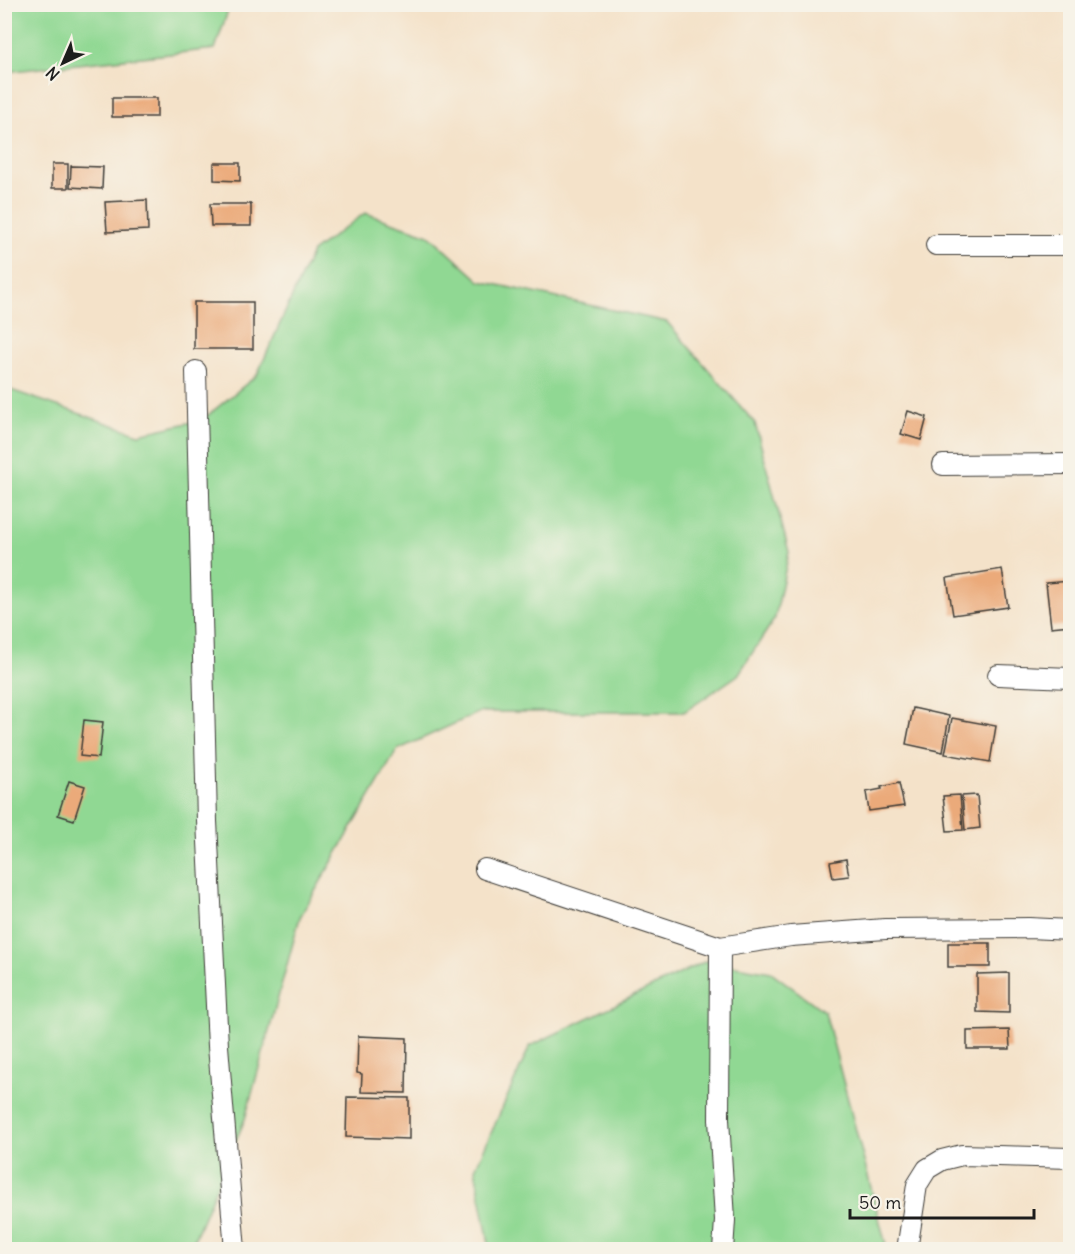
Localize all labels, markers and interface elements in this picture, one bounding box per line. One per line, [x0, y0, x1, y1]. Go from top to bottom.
north arrow [33, 33, 93, 93]
text: N [42, 63, 64, 85]
scale bar [850, 1182, 1034, 1220]
text: 50 m [859, 1191, 901, 1214]

